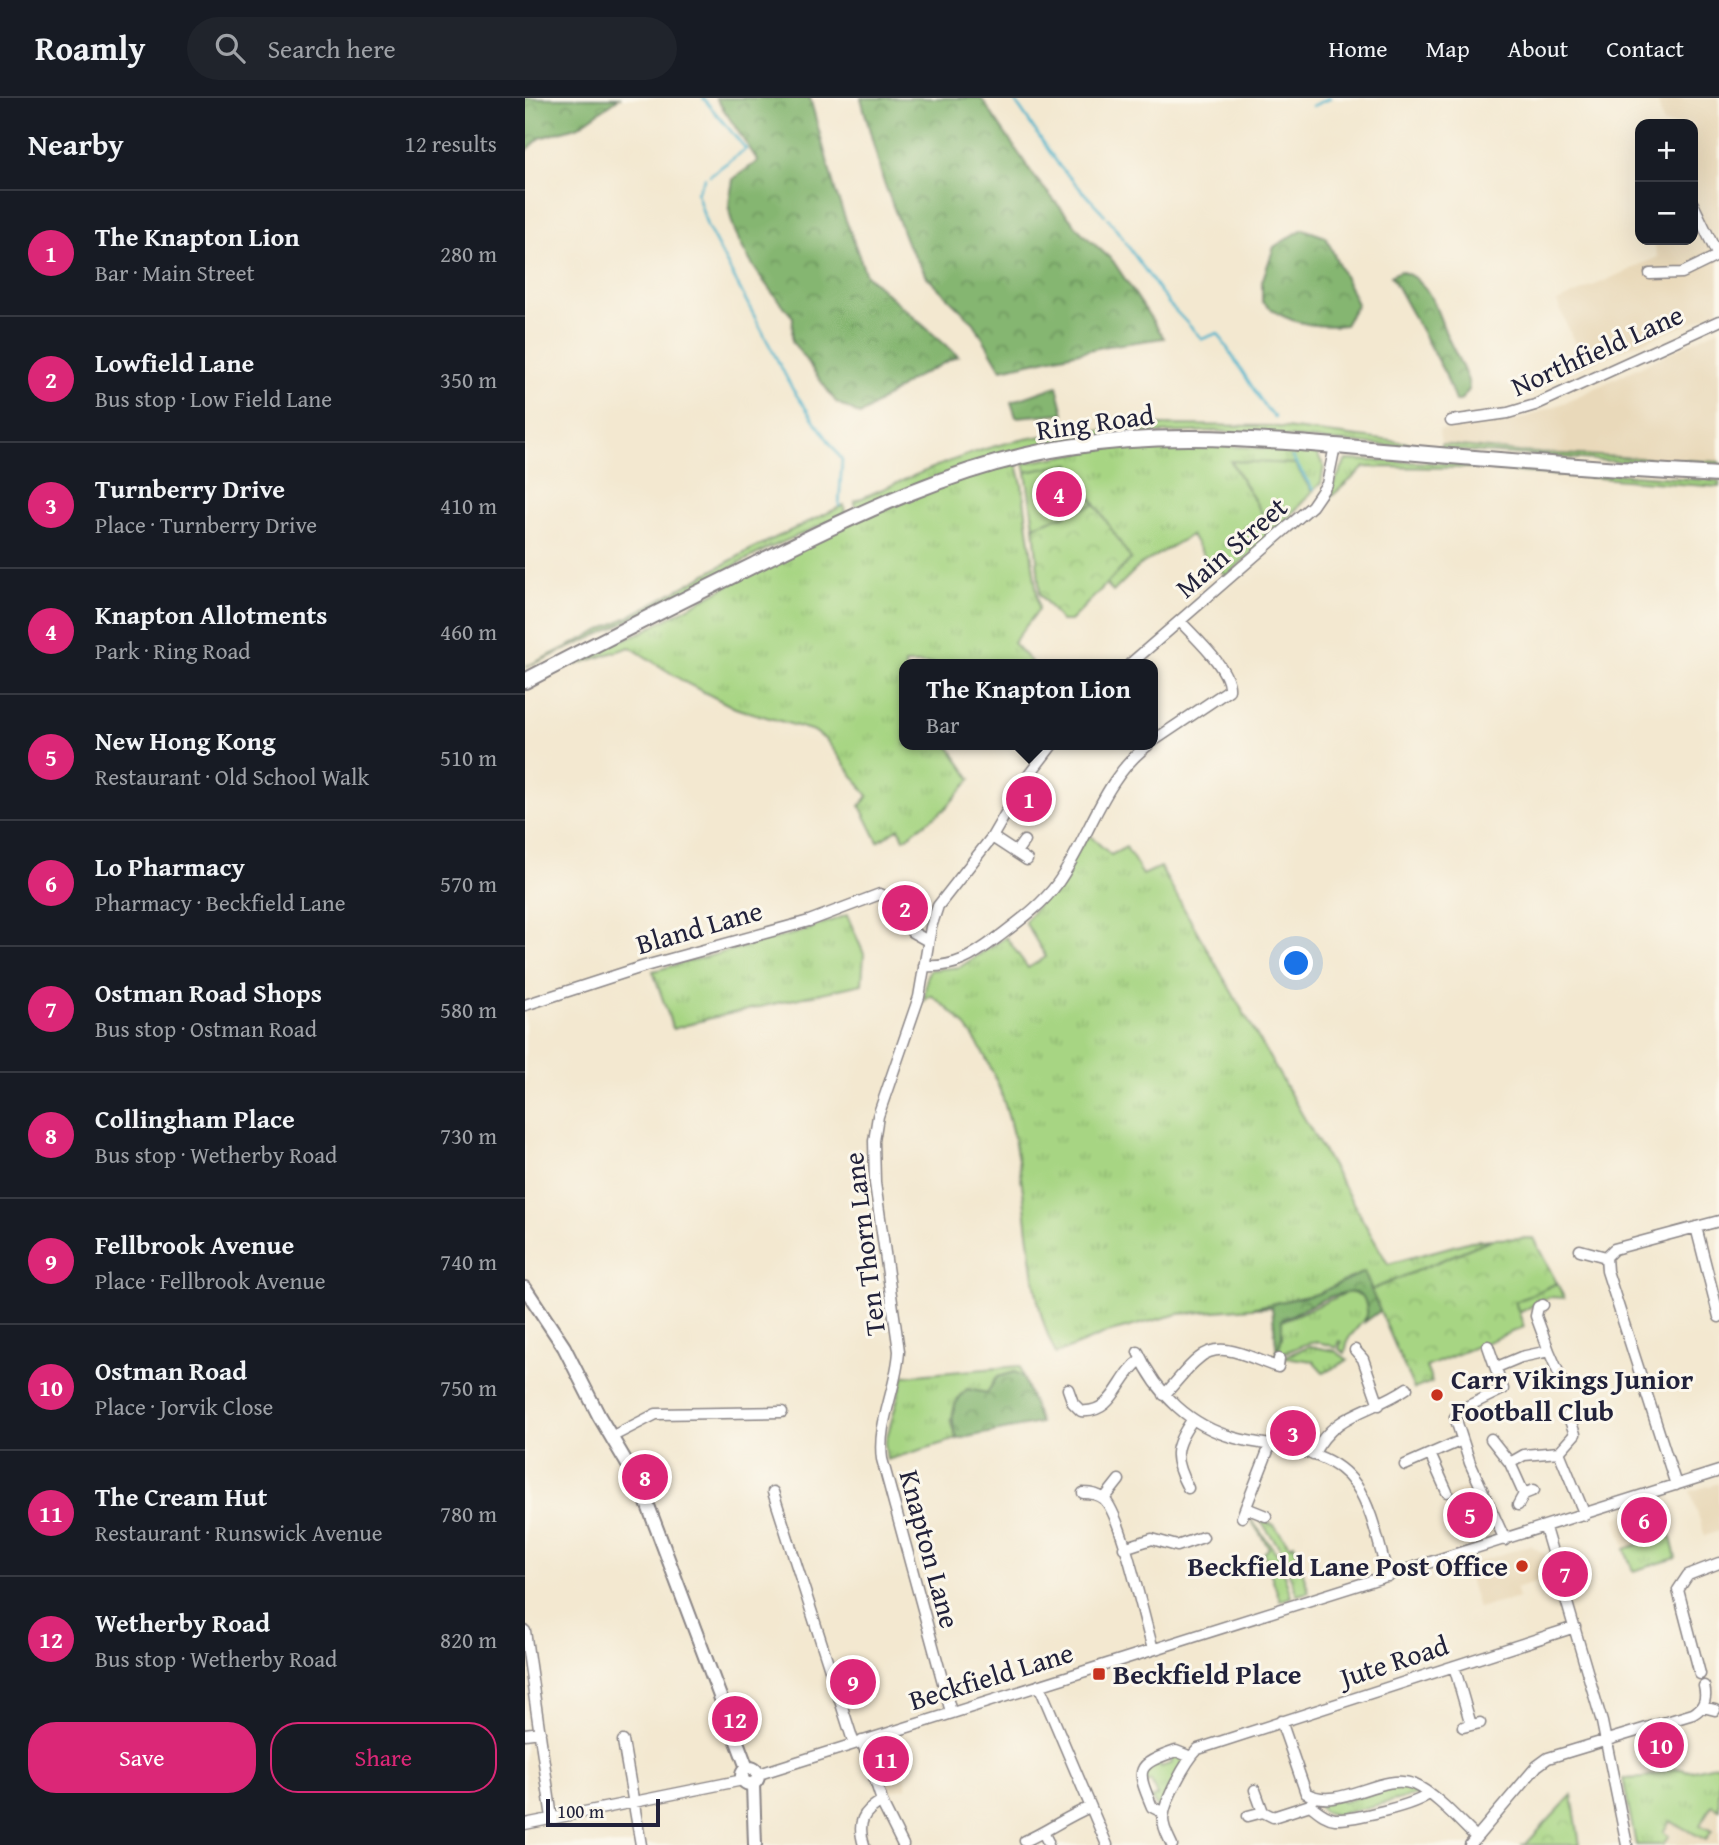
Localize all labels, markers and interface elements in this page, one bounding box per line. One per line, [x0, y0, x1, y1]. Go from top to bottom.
search box [187, 17, 677, 80]
text: Roamly [35, 24, 145, 72]
icon: search [211, 29, 249, 67]
text: Search here [267, 29, 396, 68]
text: Home [1329, 31, 1388, 66]
text: Map [1426, 31, 1470, 66]
text: About [1508, 31, 1568, 66]
text: Contact [1606, 31, 1684, 66]
map controls [1635, 119, 1698, 245]
button: + [1635, 119, 1698, 182]
text: Nearby [28, 122, 124, 166]
text: 12 results [405, 127, 497, 160]
button: − [1635, 182, 1698, 245]
text: The Knapton Lion [95, 217, 300, 256]
text: 1 [45, 237, 57, 270]
text: 280 m [440, 237, 497, 270]
text: Bar · Main Street [95, 256, 255, 289]
street label: Northfield Lane [1504, 293, 1689, 406]
text: Lowfield Lane [95, 343, 254, 382]
text: 2 [45, 363, 57, 396]
text: 350 m [440, 363, 497, 396]
text: Bus stop · Low Field Lane [95, 382, 332, 415]
street label: Ring Road [1033, 393, 1156, 450]
pin: 4 [1036, 468, 1082, 520]
text: Turnberry Drive [95, 469, 285, 508]
street label: Main Street [1166, 486, 1296, 607]
text: 3 [45, 489, 57, 522]
text: 410 m [440, 489, 497, 522]
text: Place · Turnberry Drive [95, 508, 317, 541]
text: Knapton Allotments [95, 595, 328, 634]
text: 4 [45, 615, 57, 648]
text: 460 m [440, 615, 497, 648]
text: Park · Ring Road [95, 634, 251, 667]
popup [899, 659, 1158, 750]
text: The Knapton Lion [926, 669, 1131, 708]
text: Bar [926, 708, 960, 741]
text: New Hong Kong [95, 721, 276, 760]
text: 5 [45, 741, 57, 774]
text: 510 m [440, 741, 497, 774]
text: Restaurant · Old School Walk [95, 760, 369, 793]
pin: 1 [1006, 773, 1052, 825]
text: Lo Pharmacy [95, 847, 245, 886]
text: 6 [45, 867, 57, 900]
text: 570 m [440, 867, 497, 900]
pin: 2 [882, 882, 928, 934]
text: Pharmacy · Beckfield Lane [95, 886, 345, 919]
street label: Bland Lane [631, 889, 767, 964]
your location [1279, 946, 1313, 980]
text: Ostman Road Shops [95, 973, 322, 1012]
text: 7 [45, 993, 57, 1026]
text: 580 m [440, 993, 497, 1026]
text: Bus stop · Ostman Road [95, 1012, 317, 1045]
text: Collingham Place [95, 1099, 295, 1138]
text: 8 [45, 1119, 57, 1152]
text: 730 m [440, 1119, 497, 1152]
text: Bus stop · Wetherby Road [95, 1138, 337, 1171]
street label: Ten Thorn Lane [832, 1150, 895, 1338]
text: Fellbrook Avenue [95, 1225, 294, 1264]
text: 9 [45, 1245, 57, 1278]
text: 740 m [440, 1245, 497, 1278]
text: Place · Fellbrook Avenue [95, 1264, 326, 1297]
text: Ostman Road [95, 1351, 247, 1390]
place label: Carr Vikings Junior Football Club [1451, 1358, 1693, 1431]
text: 10 [39, 1371, 63, 1404]
text: 750 m [440, 1371, 497, 1404]
marker: Carr Vikings Junior Football Club [1429, 1387, 1445, 1403]
text: Place · Jorvik Close [95, 1390, 273, 1423]
pin: 3 [1270, 1407, 1316, 1459]
pin: 8 [622, 1451, 668, 1503]
street label: Knapton Lane [890, 1465, 971, 1633]
text: The Cream Hut [95, 1477, 267, 1516]
pin: 5 [1447, 1489, 1493, 1541]
pin: 6 [1621, 1494, 1667, 1546]
text: 11 [39, 1497, 63, 1530]
text: 780 m [440, 1497, 497, 1530]
text: Restaurant · Runswick Avenue [95, 1516, 383, 1549]
place label: Beckfield Lane Post Office [1188, 1545, 1508, 1586]
pin: 7 [1542, 1548, 1588, 1600]
marker: Beckfield Lane Post Office [1514, 1558, 1530, 1574]
text: Wetherby Road [95, 1603, 270, 1642]
text: 12 [39, 1623, 63, 1656]
text: 820 m [440, 1623, 497, 1656]
street label: Jute Road [1332, 1624, 1453, 1698]
street label: Beckfield Lane [904, 1631, 1078, 1720]
text: Bus stop · Wetherby Road [95, 1642, 337, 1675]
place label: Beckfield Place [1113, 1653, 1302, 1694]
pin: 9 [830, 1656, 876, 1708]
marker: Beckfield Place [1091, 1666, 1107, 1682]
pin: 12 [712, 1693, 758, 1745]
pin: 10 [1638, 1719, 1684, 1771]
button: Save [28, 1722, 256, 1793]
button: Share [270, 1722, 497, 1793]
pin: 11 [863, 1733, 909, 1785]
scale bar [546, 1796, 660, 1828]
text: 100 m [557, 1797, 604, 1825]

